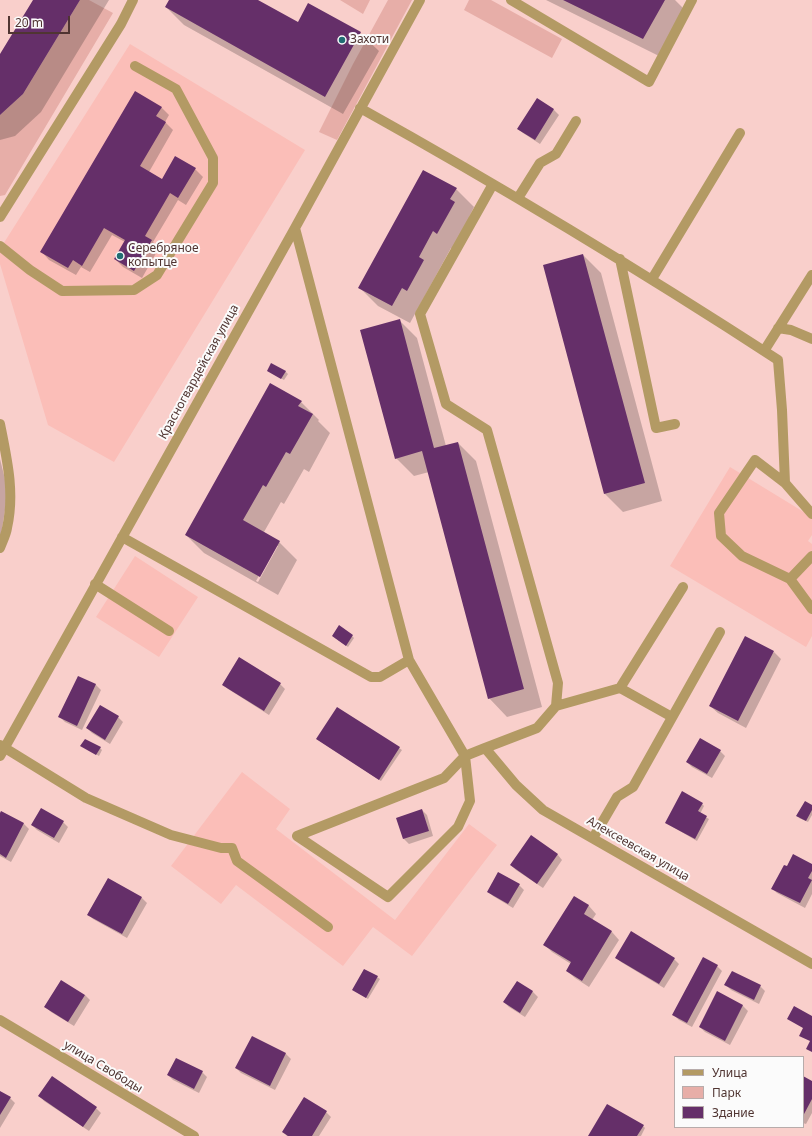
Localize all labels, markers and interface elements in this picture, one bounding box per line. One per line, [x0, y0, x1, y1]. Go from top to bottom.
scale bar [10, 8, 72, 34]
text: 20 m [15, 14, 43, 31]
place label: Захоти [350, 33, 389, 47]
marker: Захоти [337, 35, 347, 45]
place label: Серебряное копытце [128, 242, 199, 270]
marker: Серебряное копытце [115, 251, 125, 261]
street label: Красногвардейская улица [156, 302, 242, 442]
street label: Алексеевская улица [584, 814, 692, 884]
street label: улица Свободы [61, 1038, 145, 1096]
legend [674, 1056, 804, 1128]
text: Улица [712, 1064, 747, 1081]
text: Парк [712, 1084, 741, 1101]
text: Здание [712, 1104, 754, 1121]

